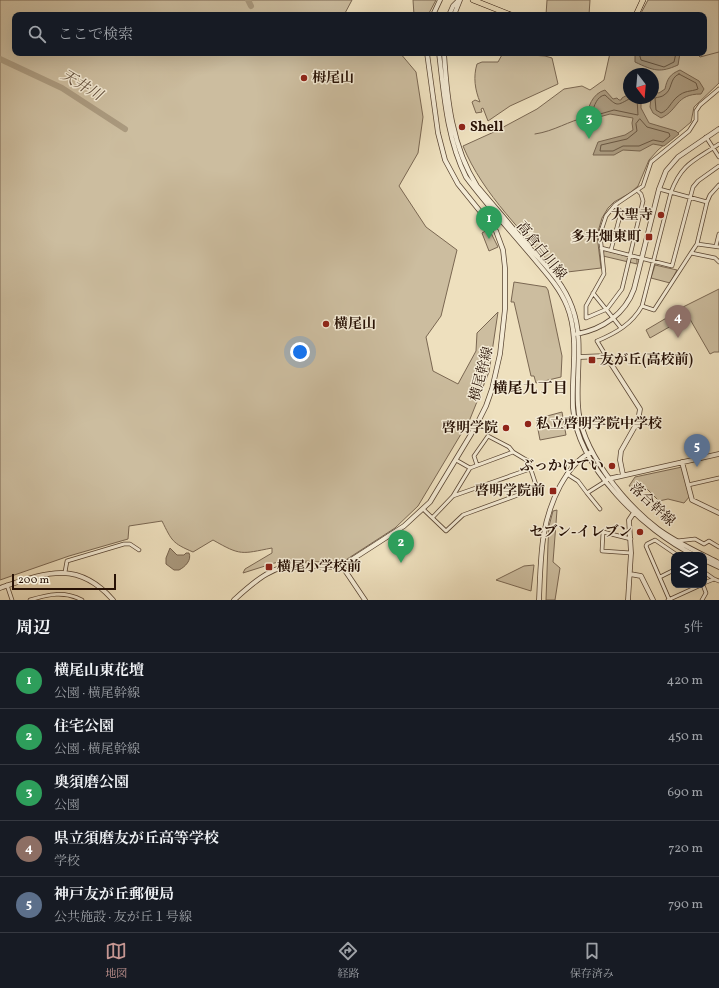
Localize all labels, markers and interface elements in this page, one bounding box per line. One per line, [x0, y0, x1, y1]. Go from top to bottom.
search box [12, 12, 707, 56]
icon: search [26, 23, 48, 45]
text: ここで検索 [58, 25, 133, 46]
water label: 天井川 [56, 65, 107, 108]
north arrow [623, 68, 659, 104]
place label: 栂尾山 [312, 69, 354, 88]
marker: 栂尾山 [299, 73, 309, 83]
pin: 3 [576, 106, 602, 139]
place label: Shell [470, 118, 504, 137]
marker: Shell [457, 122, 467, 132]
pin: 1 [476, 206, 502, 239]
place label: 大聖寺 [611, 206, 653, 225]
marker: 大聖寺 [656, 210, 666, 220]
street label: 高倉白川線 [512, 218, 570, 284]
place label: 多井畑東町 [571, 228, 642, 247]
marker: 多井畑東町 [644, 232, 654, 242]
pin: 4 [665, 305, 691, 338]
place label: 横尾山 [334, 315, 376, 334]
marker: 横尾山 [321, 319, 331, 329]
your location [290, 342, 310, 362]
street label: 横尾幹線 [466, 344, 498, 404]
place label: 友が丘(高校前) [600, 351, 694, 370]
marker: 友が丘(高校前) [587, 355, 597, 365]
district label: 横尾九丁目 [492, 379, 568, 400]
place label: 私立啓明学院中学校 [536, 415, 662, 434]
place label: 啓明学院 [442, 419, 498, 438]
marker: 私立啓明学院中学校 [523, 419, 533, 429]
marker: 啓明学院 [501, 423, 511, 433]
pin: 5 [684, 434, 710, 467]
place label: ぶっかけてい [520, 457, 604, 476]
marker: ぶっかけてい [607, 461, 617, 471]
street label: 落合幹線 [625, 479, 679, 531]
place label: 啓明学院前 [475, 482, 545, 501]
marker: 啓明学院前 [548, 486, 558, 496]
place label: セブン-イレブン [529, 523, 632, 542]
marker: セブン-イレブン [635, 527, 645, 537]
pin: 2 [388, 530, 414, 563]
map controls [671, 552, 707, 588]
button: layers [671, 552, 707, 588]
place label: 横尾小学校前 [277, 558, 361, 577]
marker: 横尾小学校前 [264, 562, 274, 572]
scale bar [12, 572, 116, 591]
text: 200 m [18, 573, 49, 588]
text: 周辺 [16, 617, 50, 640]
text: 5件 [684, 619, 703, 637]
text: 横尾山東花壇 [54, 661, 144, 682]
text: 1 [26, 672, 32, 690]
text: 420 m [666, 672, 703, 690]
text: 公園 · 横尾幹線 [54, 685, 140, 703]
text: 住宅公園 [54, 717, 114, 738]
text: 2 [26, 728, 32, 746]
text: 450 m [668, 728, 703, 746]
text: 公園 · 横尾幹線 [54, 741, 140, 759]
text: 奥須磨公園 [54, 773, 129, 794]
text: 3 [26, 784, 32, 802]
text: 690 m [667, 784, 703, 802]
text: 公園 [54, 797, 80, 815]
text: 県立須磨友が丘高等学校 [54, 829, 219, 850]
text: 4 [25, 840, 33, 858]
text: 720 m [668, 840, 703, 858]
text: 学校 [54, 853, 80, 871]
text: 神戸友が丘郵便局 [54, 885, 174, 906]
text: 5 [26, 896, 32, 914]
text: 790 m [668, 896, 703, 914]
text: 公共施設 · 友が丘１号線 [54, 909, 192, 927]
tab: 地図 [105, 940, 127, 982]
tab: 経路 [337, 940, 359, 982]
tab: 保存済み [570, 940, 614, 982]

